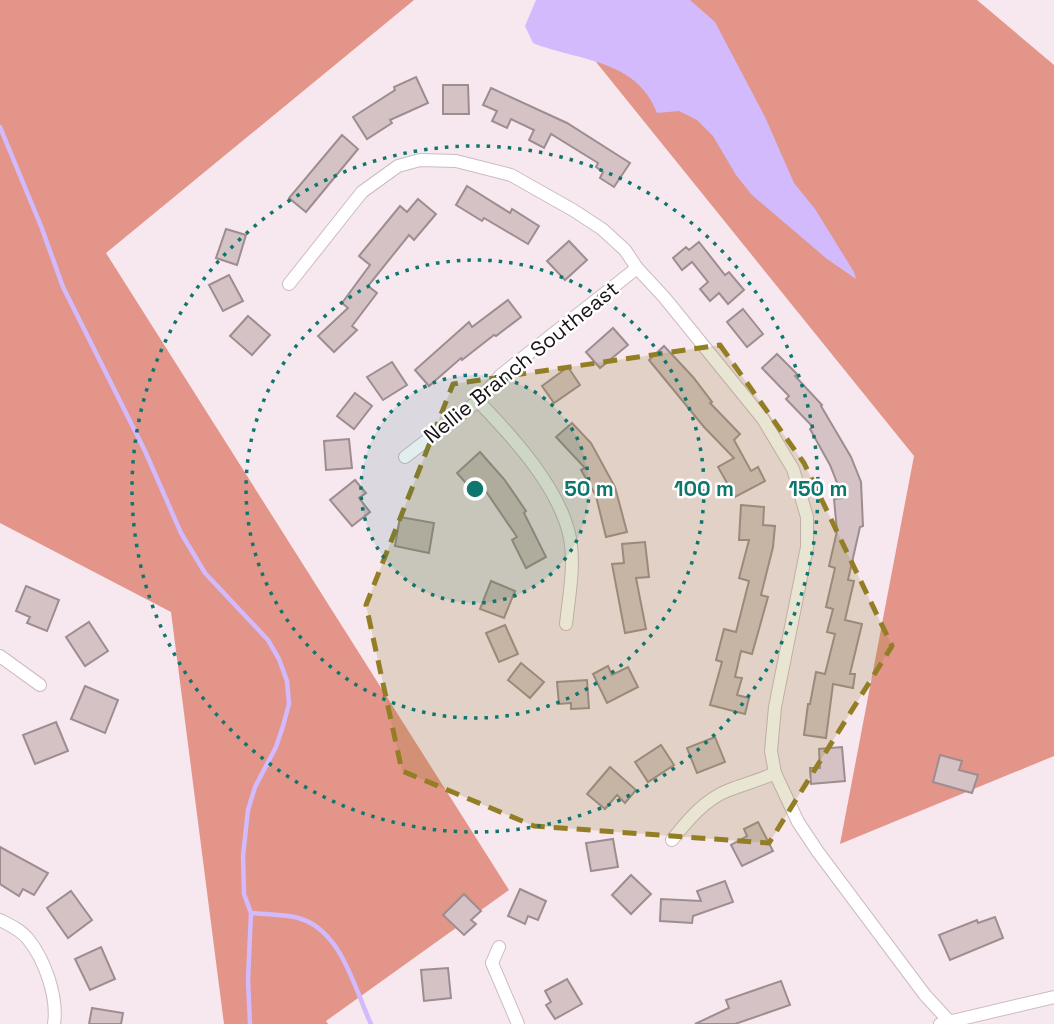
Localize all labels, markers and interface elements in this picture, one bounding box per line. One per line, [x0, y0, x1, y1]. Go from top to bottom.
street label: Nellie Branch Southeast [418, 275, 624, 449]
text: 50 m [564, 475, 614, 502]
text: 100 m [674, 475, 734, 502]
text: 150 m [789, 475, 847, 502]
centre of rings [463, 477, 487, 501]

